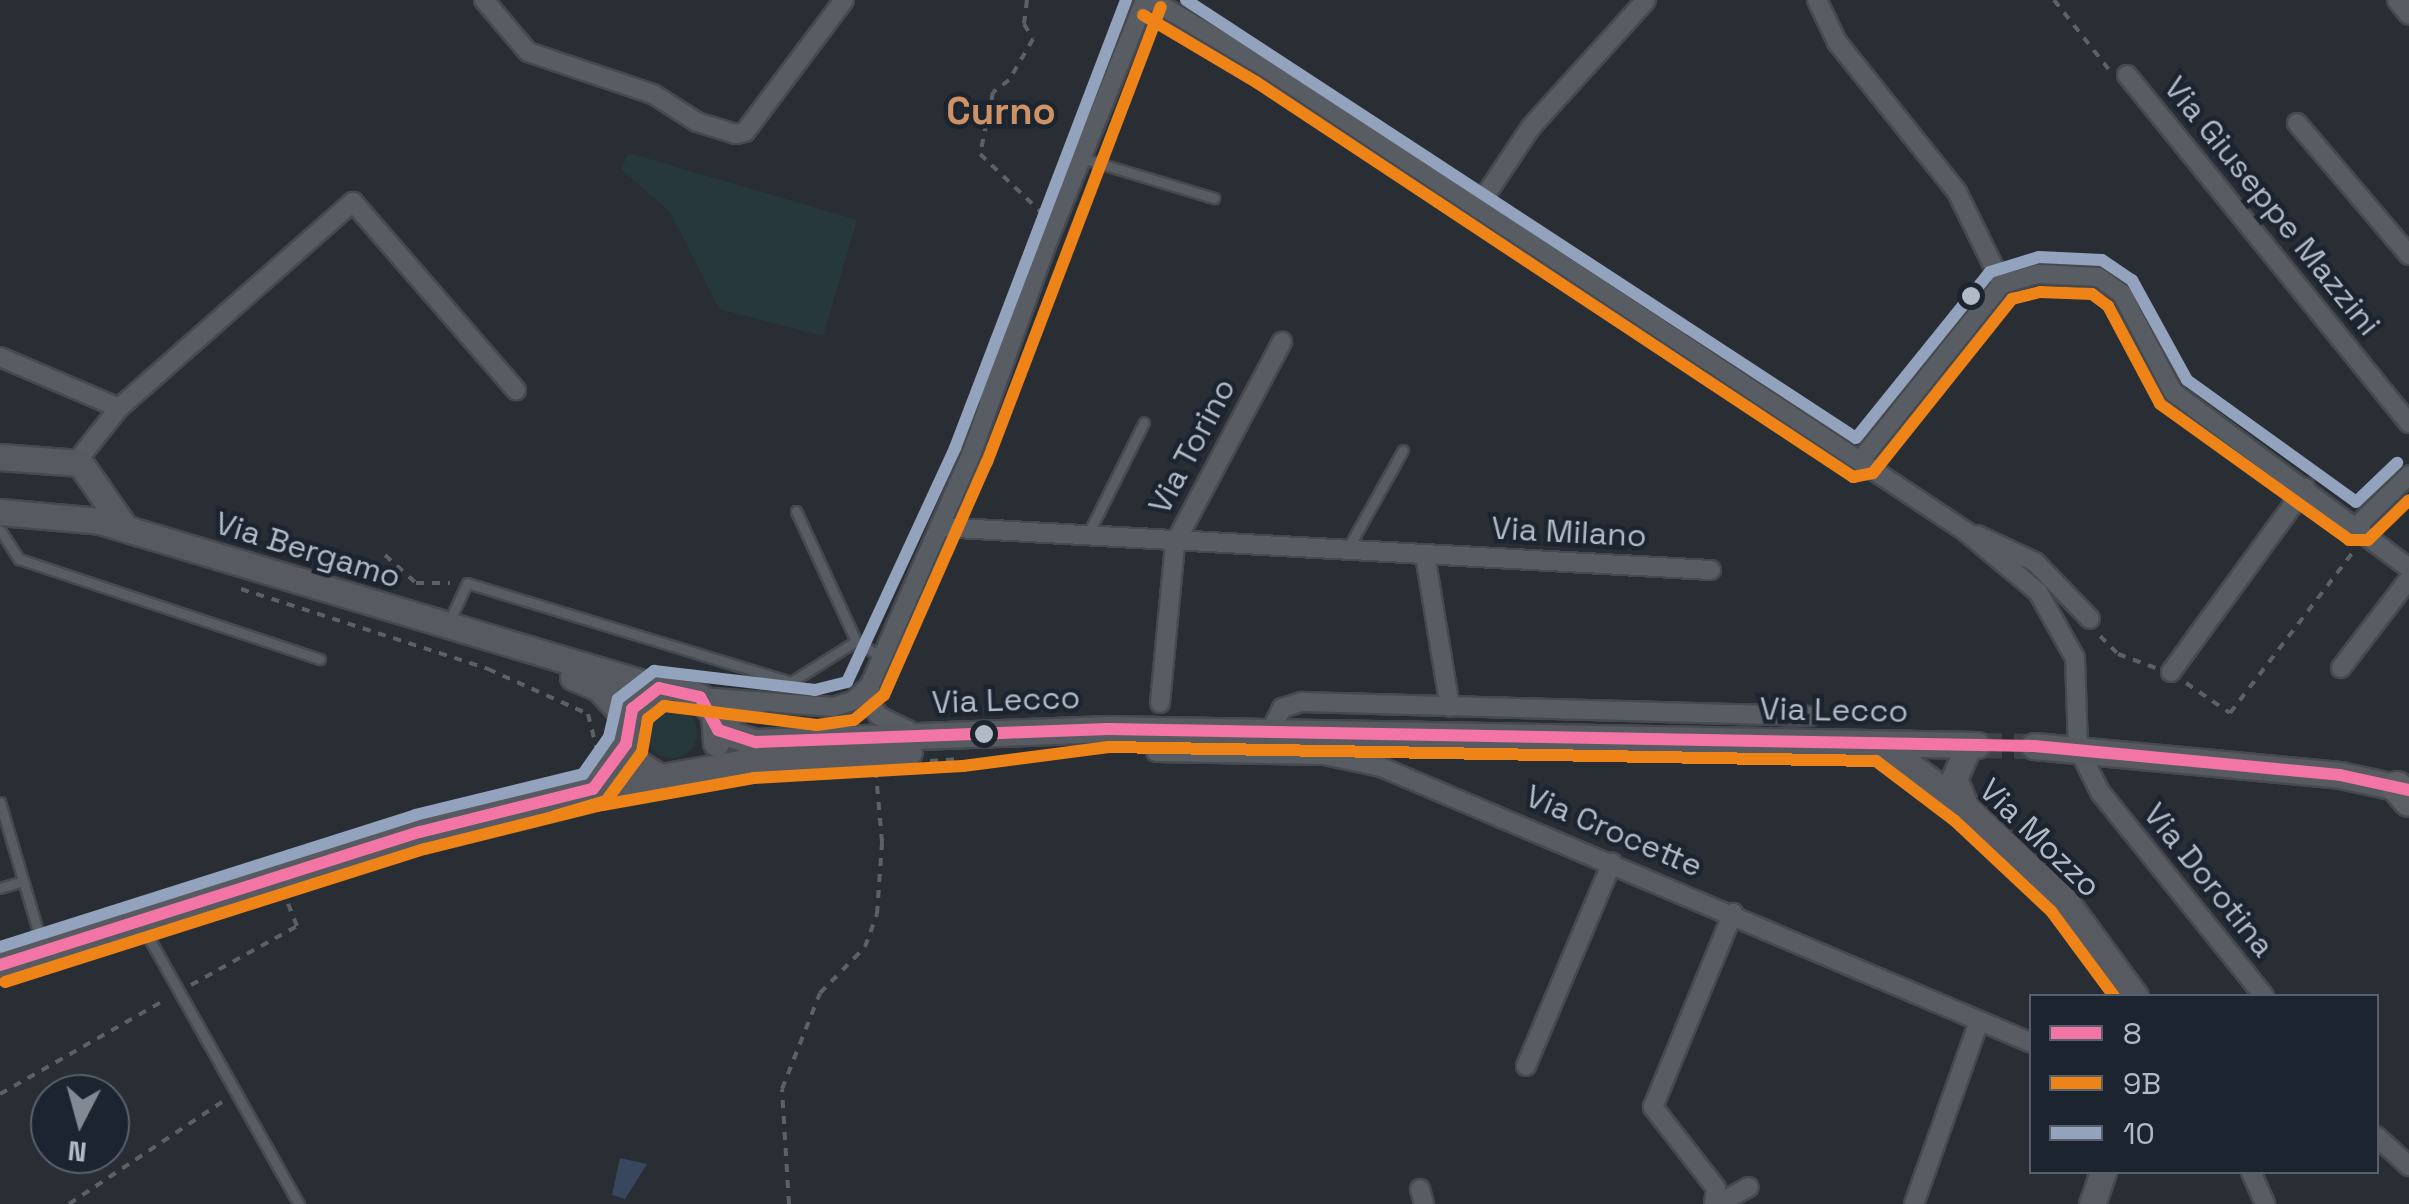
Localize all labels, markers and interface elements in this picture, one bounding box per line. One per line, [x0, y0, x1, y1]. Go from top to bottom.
street label: Via Giuseppe Mazzini [2156, 69, 2388, 343]
district label: Curno [946, 89, 1056, 135]
unlabelled marker [1961, 286, 1981, 306]
street label: Via Torino [1140, 371, 1244, 521]
street label: Via Bergamo [211, 504, 405, 596]
street label: Via Milano [1490, 509, 1648, 555]
street label: Via Lecco [931, 678, 1081, 722]
street label: Via Lecco [1759, 690, 1909, 730]
unlabelled marker [974, 724, 994, 744]
street label: Via Mozzo [1971, 771, 2109, 905]
street label: Via Crocette [1520, 777, 1708, 885]
street label: Via Dorotina [2135, 795, 2283, 965]
legend [2029, 994, 2379, 1174]
text: 8 [2123, 1014, 2142, 1053]
text: 9B [2123, 1064, 2161, 1103]
north arrow [30, 1074, 130, 1174]
text: 10 [2123, 1114, 2155, 1153]
text: N [66, 1133, 88, 1171]

